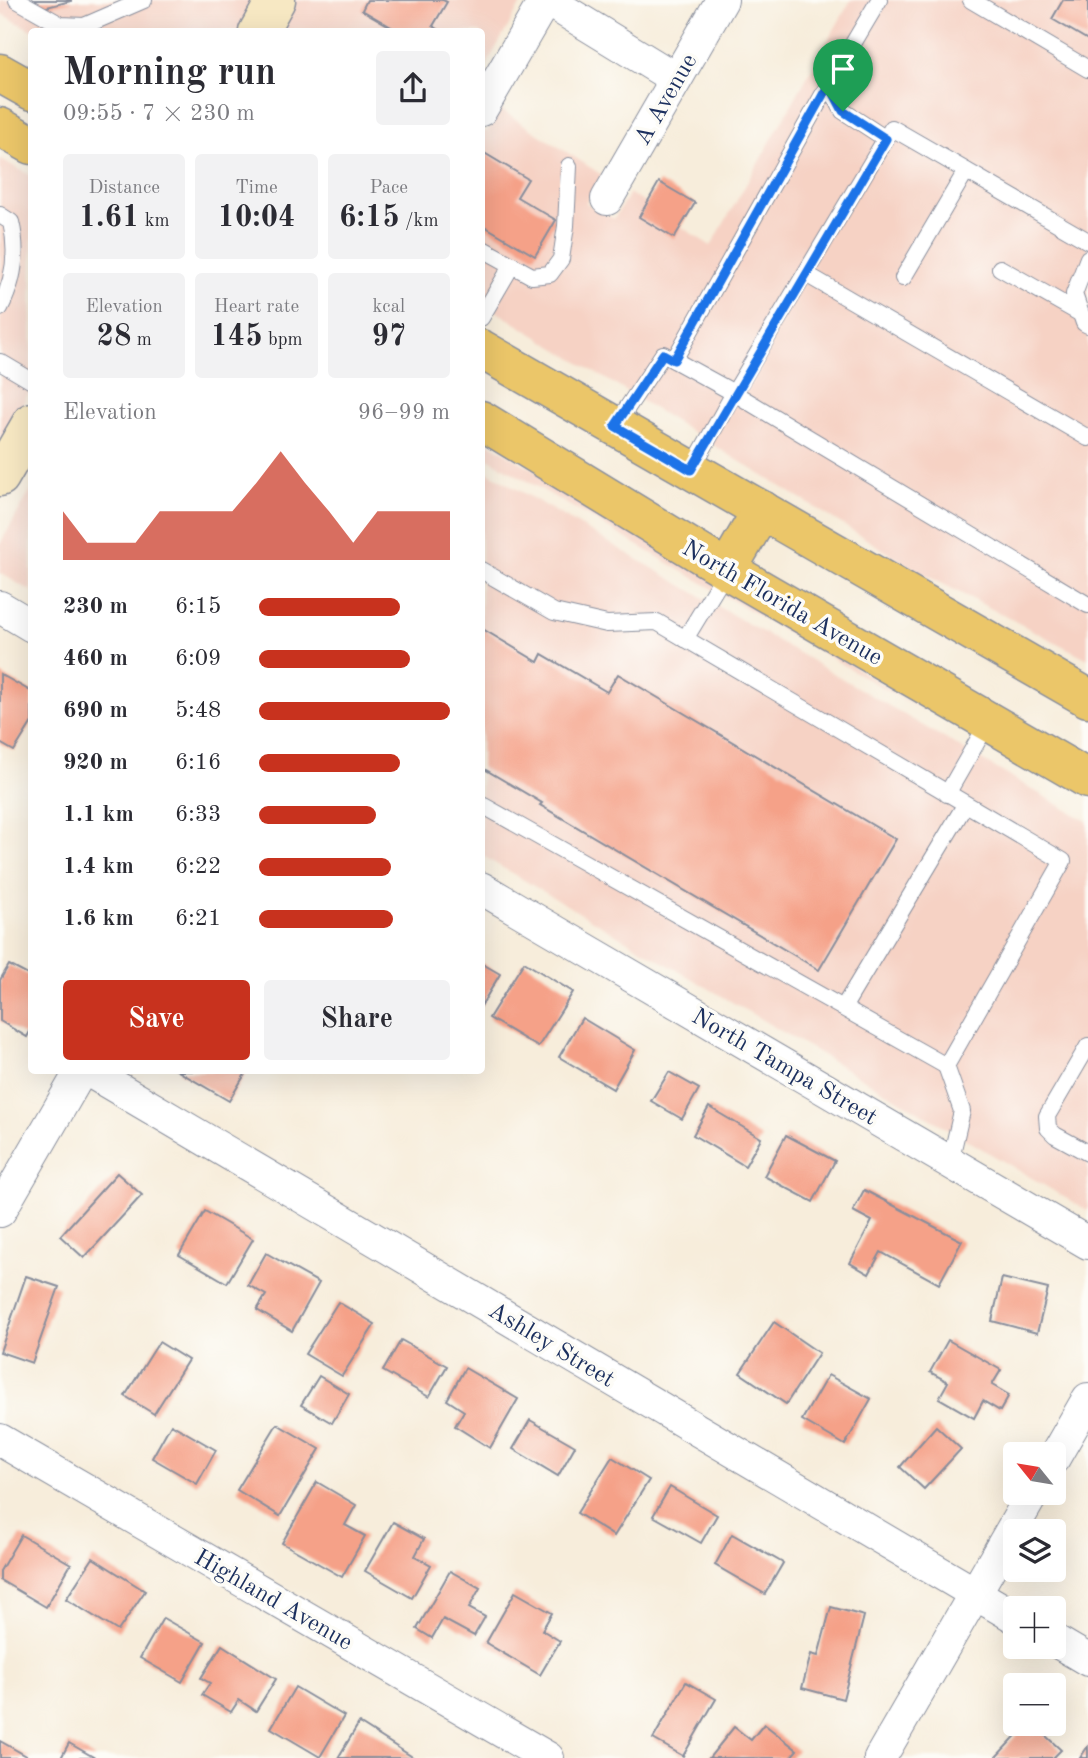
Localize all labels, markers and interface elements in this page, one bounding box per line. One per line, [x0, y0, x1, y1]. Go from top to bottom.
pin [813, 39, 873, 111]
street label: A Avenue [631, 50, 702, 150]
icon: arrive [824, 50, 862, 88]
button: share [376, 51, 450, 125]
text: Morning run [63, 55, 276, 93]
text: 09:55 · 7 × 230 m [63, 102, 255, 125]
text: Distance [88, 179, 160, 198]
text: Time [235, 179, 278, 198]
text: Pace [370, 179, 408, 198]
text: 1.61 [79, 203, 139, 233]
text: 10:04 [217, 203, 295, 233]
text: 6:15 [339, 203, 400, 233]
text: km [139, 212, 170, 231]
text: /km [400, 212, 439, 231]
text: Elevation [86, 298, 163, 317]
text: Heart rate [214, 298, 299, 317]
text: kcal [372, 298, 405, 317]
text: 28 [97, 322, 131, 352]
text: 145 [210, 322, 263, 352]
text: 97 [371, 322, 406, 352]
text: m [131, 331, 152, 350]
text: bpm [263, 331, 303, 350]
text: Elevation [63, 401, 157, 424]
text: 96–99 m [358, 401, 450, 424]
street label: North Florida Avenue [678, 537, 886, 671]
text: 230 m [63, 595, 128, 618]
text: 6:15 [175, 595, 221, 618]
text: 460 m [63, 647, 128, 670]
text: 6:09 [175, 647, 221, 670]
text: 690 m [63, 699, 128, 722]
text: 5:48 [175, 699, 221, 722]
text: 920 m [63, 751, 128, 774]
text: 6:16 [175, 751, 221, 774]
text: 1.1 km [63, 803, 134, 826]
text: 6:33 [175, 803, 221, 826]
text: 1.4 km [63, 855, 134, 878]
text: 6:22 [175, 855, 221, 878]
text: 1.6 km [63, 907, 134, 930]
text: 6:21 [175, 907, 221, 930]
button: Save [63, 980, 250, 1060]
button: Share [264, 980, 450, 1060]
street label: North Tampa Street [687, 1005, 881, 1131]
street label: Ashley Street [484, 1299, 618, 1393]
north arrow [1003, 1442, 1066, 1505]
map controls [1003, 1442, 1066, 1736]
button: layers [1003, 1519, 1066, 1582]
street label: Highland Avenue [190, 1546, 356, 1656]
button: + [1003, 1596, 1066, 1659]
button: − [1003, 1673, 1066, 1736]

